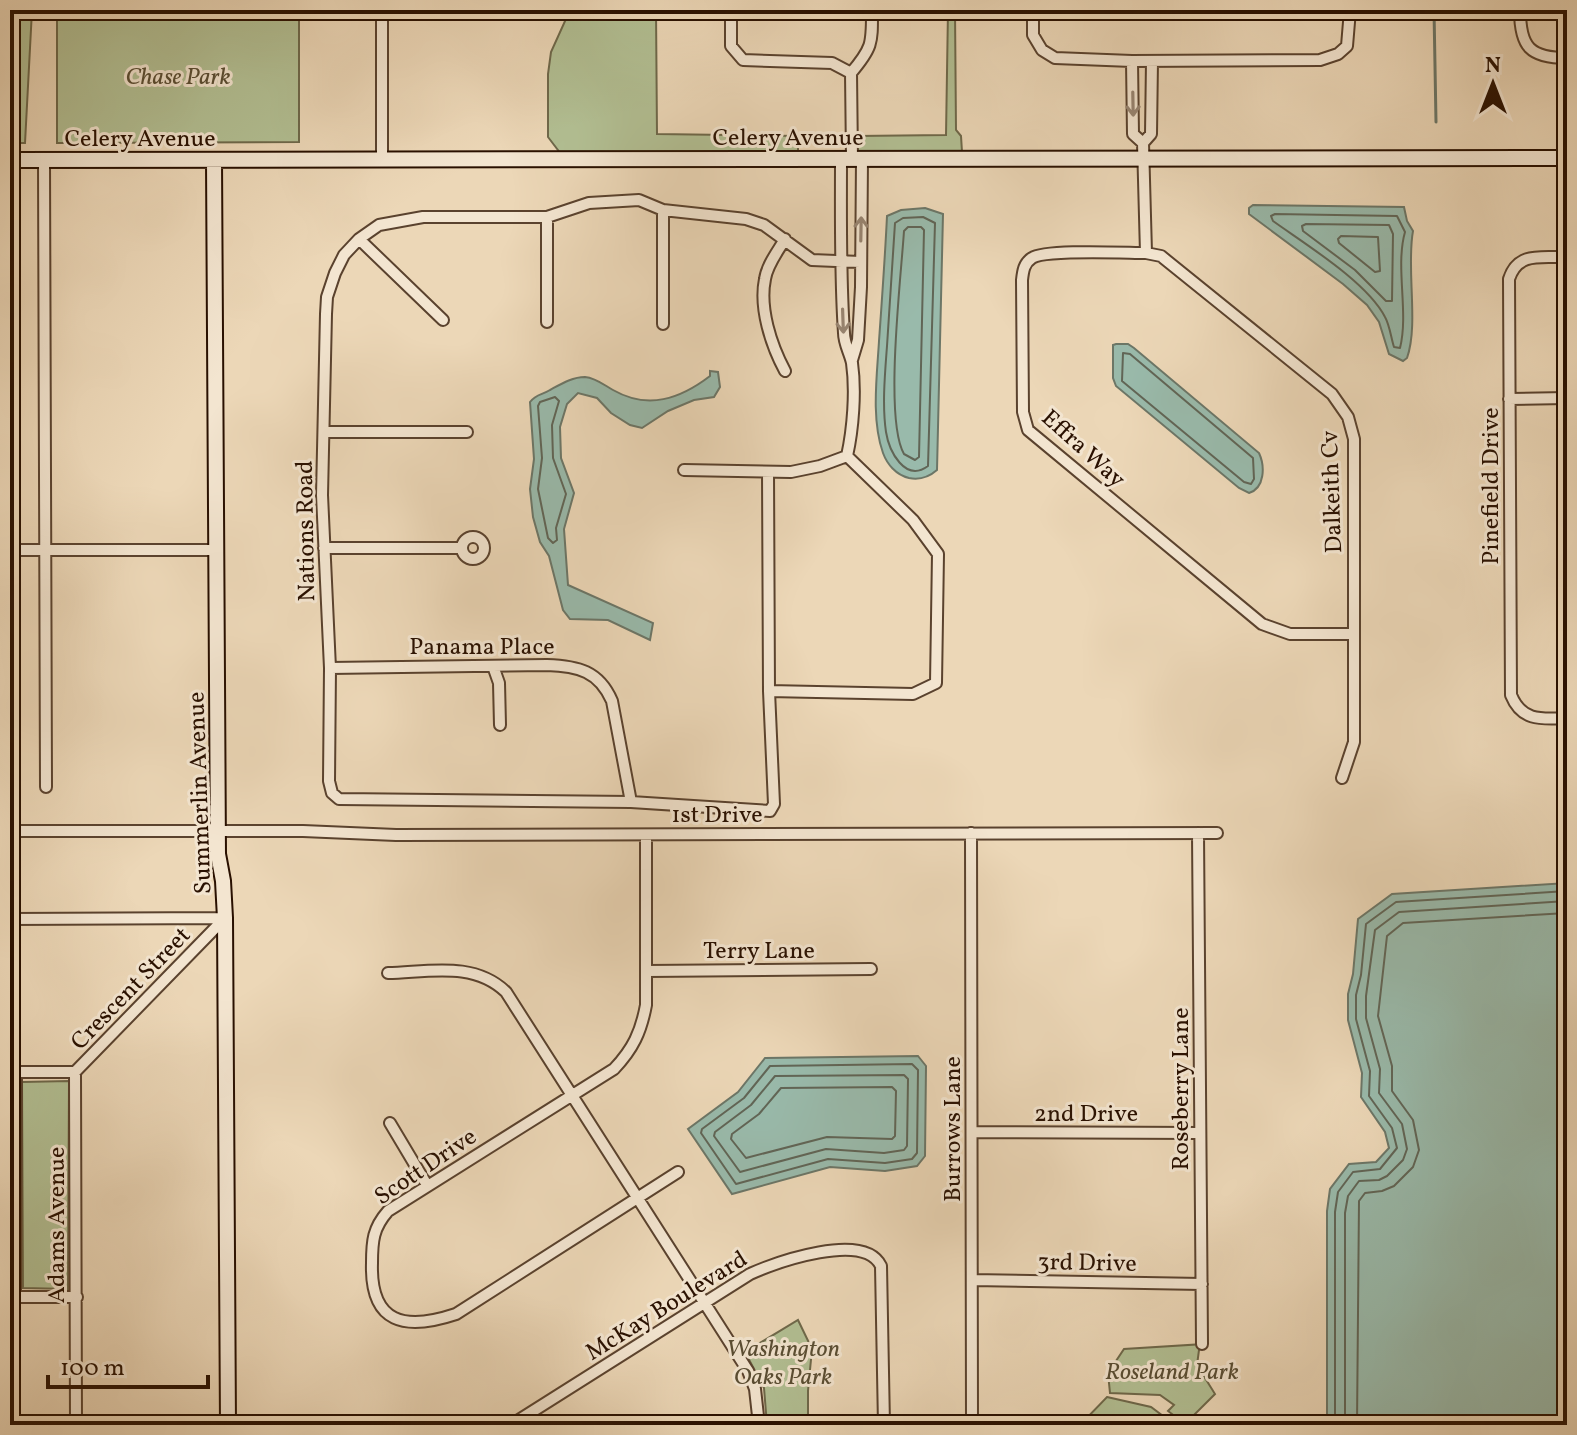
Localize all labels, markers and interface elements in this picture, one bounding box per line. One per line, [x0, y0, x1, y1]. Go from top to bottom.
north arrow [1453, 44, 1533, 124]
text: N [1485, 51, 1501, 82]
park label: Chase Park [125, 61, 231, 95]
one-way arrow [1125, 90, 1141, 117]
street label: Celery Avenue [712, 122, 864, 156]
street label: Celery Avenue [64, 123, 216, 157]
one-way arrow [853, 216, 869, 243]
one-way arrow [836, 307, 851, 334]
street label: Effra Way [1033, 402, 1132, 497]
street label: Pinefield Drive [1475, 407, 1509, 565]
street label: Dalkeith Cv [1314, 430, 1352, 554]
street label: Nations Road [289, 460, 325, 602]
street label: Panama Place [409, 631, 555, 665]
street label: Summerlin Avenue [180, 691, 222, 895]
street label: 1st Drive [671, 799, 763, 833]
street label: Crescent Street [64, 920, 199, 1059]
street label: Terry Lane [703, 935, 815, 969]
street label: Roseberry Lane [1165, 1007, 1199, 1171]
street label: Burrows Lane [937, 1056, 971, 1202]
street label: 2nd Drive [1034, 1098, 1138, 1132]
street label: Scott Drive [368, 1121, 484, 1214]
street label: Adams Avenue [41, 1147, 75, 1303]
street label: McKay Boulevard [580, 1243, 754, 1370]
street label: 3rd Drive [1037, 1246, 1137, 1282]
park label: Washington Oaks Park [726, 1333, 840, 1395]
scale bar [48, 1339, 208, 1389]
text: 100 m [60, 1352, 125, 1386]
park label: Roseland Park [1105, 1356, 1239, 1390]

